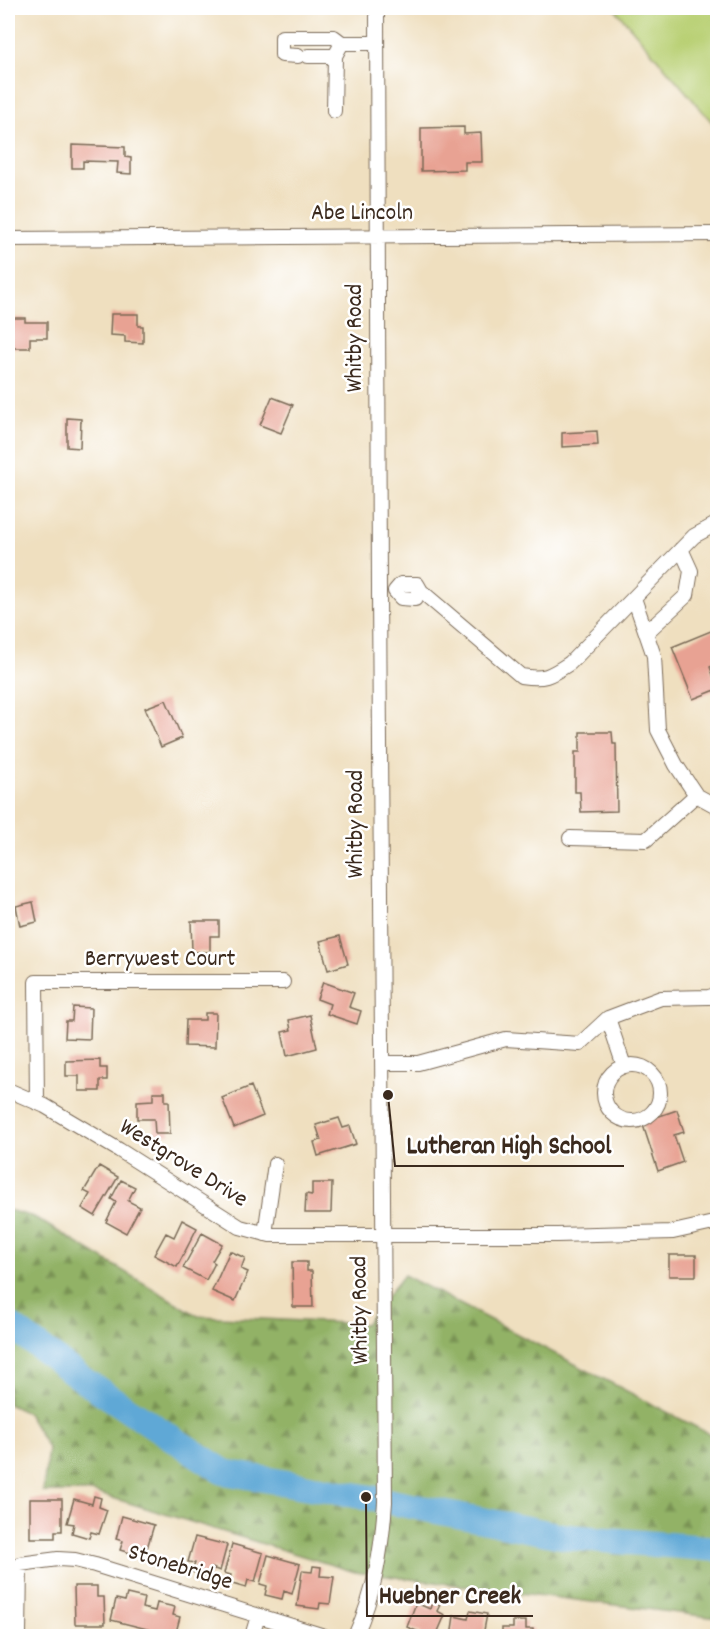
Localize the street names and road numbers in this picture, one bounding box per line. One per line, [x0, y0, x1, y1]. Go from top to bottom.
street label: Abe Lincoln [311, 197, 413, 231]
street label: Whitby Road [339, 284, 373, 392]
street label: Whitby Road [340, 770, 374, 878]
street label: Berrywest Court [85, 943, 235, 977]
street label: Westgrove Drive [112, 1111, 254, 1217]
street label: Whitby Road [343, 1255, 379, 1365]
street label: Stonebridge [123, 1536, 237, 1600]

